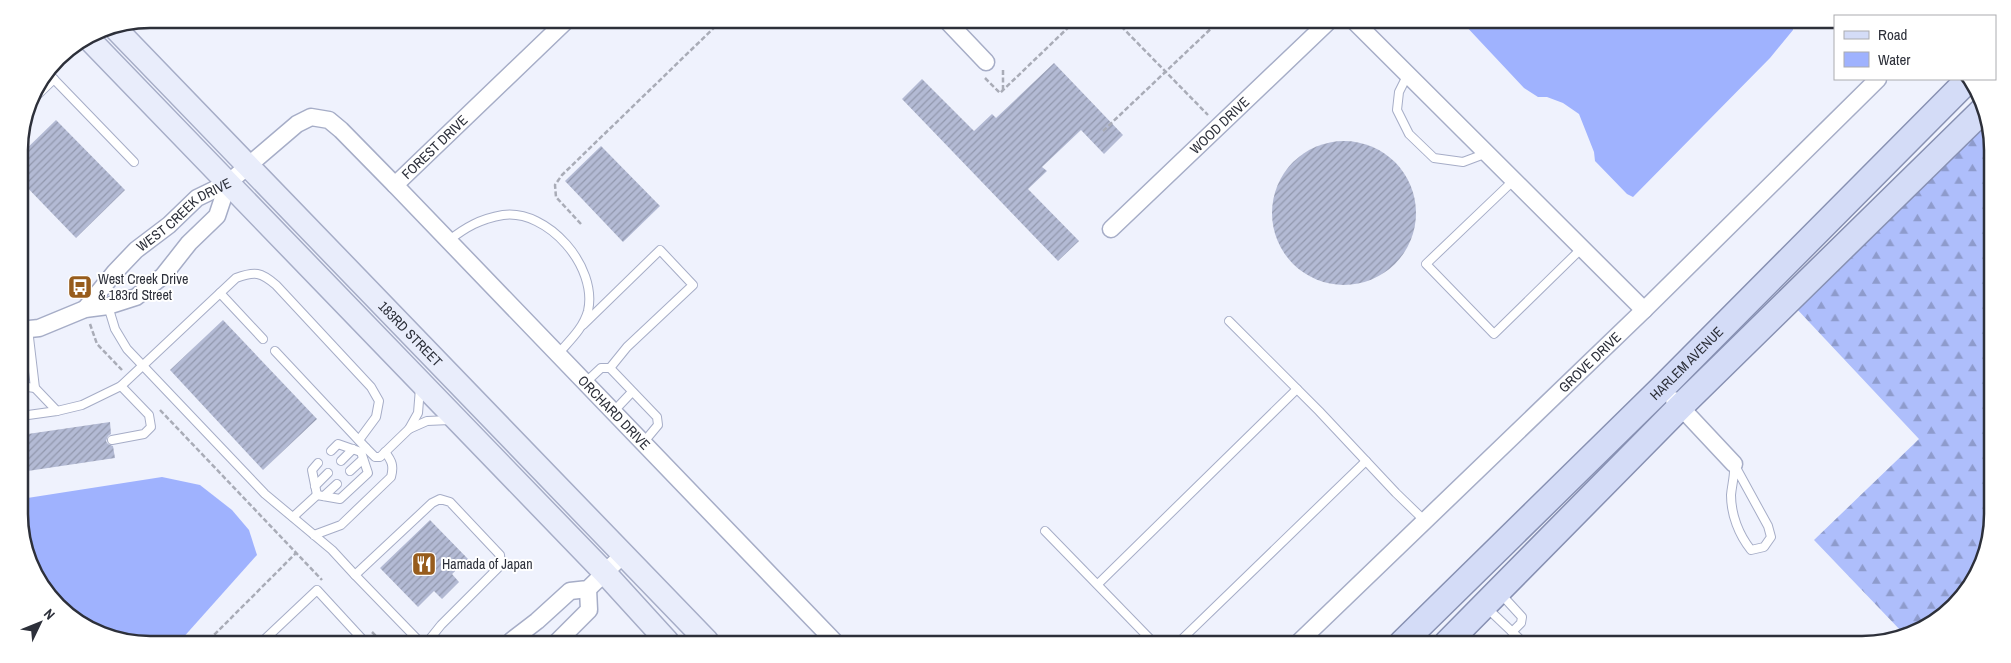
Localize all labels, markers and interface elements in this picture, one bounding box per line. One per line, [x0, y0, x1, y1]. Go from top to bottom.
legend [1834, 15, 1996, 80]
text: Road [1878, 24, 1907, 45]
text: Water [1878, 49, 1910, 70]
street label: WOOD DRIVE [1186, 93, 1253, 158]
street label: FOREST DRIVE [398, 111, 471, 183]
street label: WEST CREEK DRIVE [133, 174, 234, 255]
place label: West Creek Drive & 183rd Street [98, 270, 188, 304]
bus stop icon: West Creek Drive & 183rd Street [67, 274, 93, 300]
street label: 183RD STREET [375, 297, 446, 370]
street label: HARLEM AVENUE [1646, 323, 1727, 404]
street label: GROVE DRIVE [1555, 328, 1625, 396]
street label: ORCHARD DRIVE [574, 372, 654, 454]
restaurant icon: Hamada of Japan [411, 551, 437, 577]
place label: Hamada of Japan [442, 555, 533, 573]
north arrow [15, 598, 65, 648]
text: N [40, 605, 59, 623]

